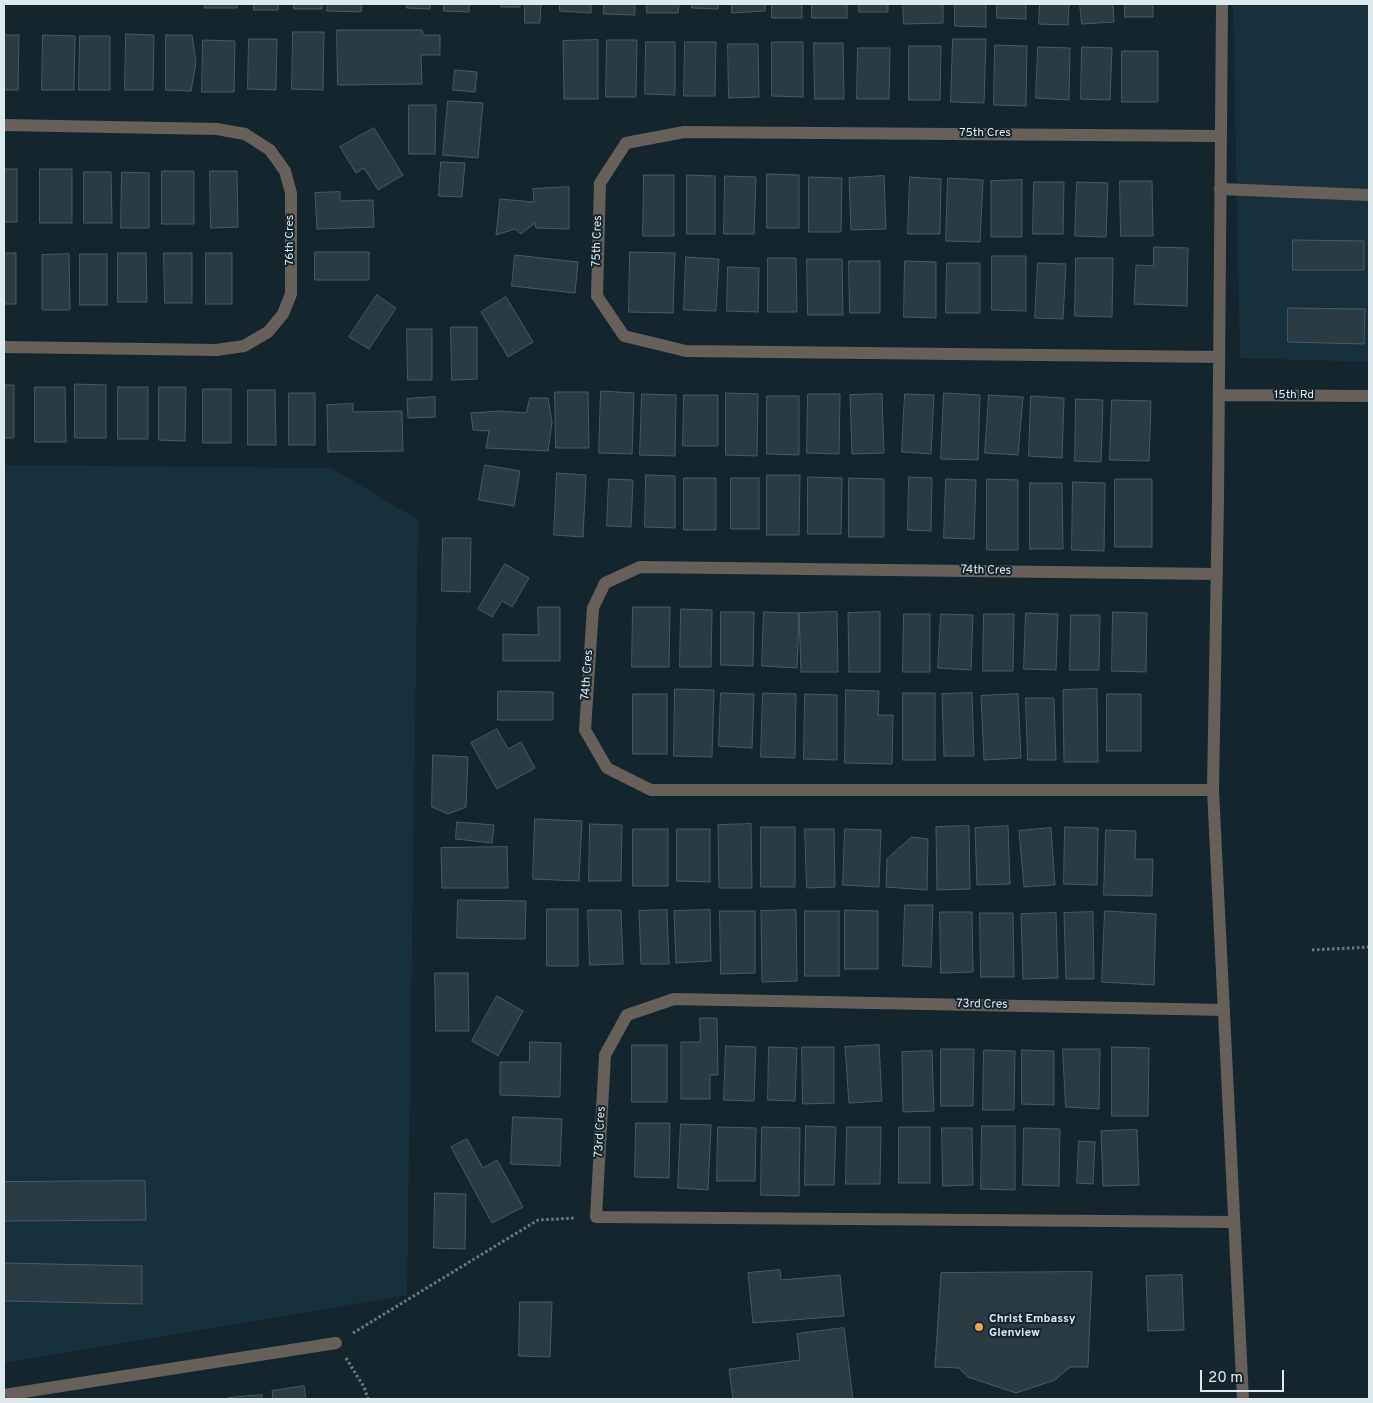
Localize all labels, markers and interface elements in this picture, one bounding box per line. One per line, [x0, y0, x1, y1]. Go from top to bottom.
street label: 75th Cres [959, 127, 1011, 141]
street label: 76th Cres [284, 215, 298, 265]
street label: 75th Cres [590, 215, 606, 267]
street label: 15th Rd [1274, 389, 1314, 403]
street label: 74th Cres [961, 563, 1011, 579]
street label: 74th Cres [579, 649, 597, 701]
street label: 73rd Cres [956, 997, 1008, 1013]
street label: 73rd Cres [592, 1106, 610, 1158]
place label: Christ Embassy Glenview [989, 1313, 1076, 1341]
marker: Christ Embassy Glenview [973, 1321, 985, 1333]
scale bar [1203, 1360, 1287, 1392]
text: 20 m [1208, 1369, 1243, 1388]

